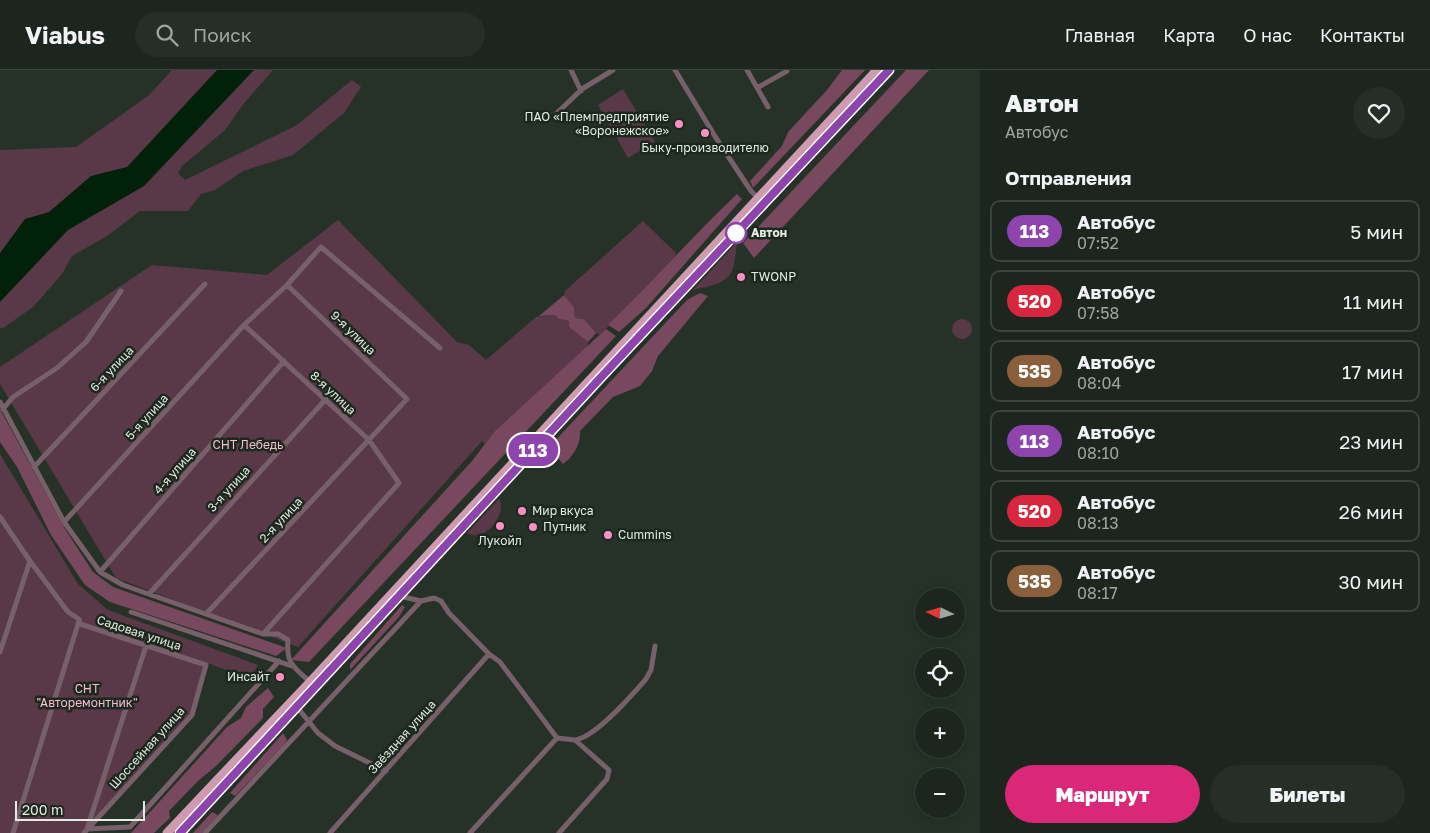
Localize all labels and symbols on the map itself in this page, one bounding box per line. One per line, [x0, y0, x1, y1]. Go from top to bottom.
place label: ПАО «Племпредприятие «Воронежское» [525, 109, 669, 138]
marker: ПАО «Племпредприятие «Воронежское» [673, 118, 685, 130]
marker: Быку-производителю [699, 127, 711, 139]
place label: Быку-производителю [641, 140, 769, 155]
marker: Автон [725, 222, 747, 244]
place label: Автон [751, 225, 787, 240]
place label: TWONP [751, 269, 796, 284]
marker: TWONP [735, 271, 747, 283]
street label: 9-я улица [328, 308, 379, 358]
street label: 6-я улица [87, 343, 136, 395]
street label: 8-я улица [307, 368, 359, 418]
street label: 5-я улица [122, 391, 171, 443]
line badge: 113 [504, 434, 562, 466]
park label: СНТ Лебедь [213, 437, 283, 452]
street label: 4-я улица [150, 444, 199, 497]
street label: 3-я улица [204, 463, 253, 515]
street label: 2-я улица [256, 494, 305, 545]
place label: Мир вкуса [532, 503, 594, 518]
marker: Мир вкуса [516, 505, 528, 517]
place label: Путник [543, 519, 586, 534]
marker: Лукойл [494, 520, 506, 532]
marker: Путник [527, 521, 539, 533]
place label: Cummins [618, 527, 672, 542]
marker: Cummins [602, 529, 614, 541]
place label: Лукойл [478, 533, 522, 548]
north arrow [915, 588, 965, 638]
street label: Садовая улица [95, 612, 183, 653]
place label: Инсайт [227, 669, 270, 684]
marker: Инсайт [274, 671, 286, 683]
park label: СНТ "Авторемонтник" [36, 681, 138, 710]
street label: Звёздная улица [365, 697, 439, 777]
street label: Шоссейная улица [106, 704, 187, 792]
scale bar [15, 798, 145, 821]

